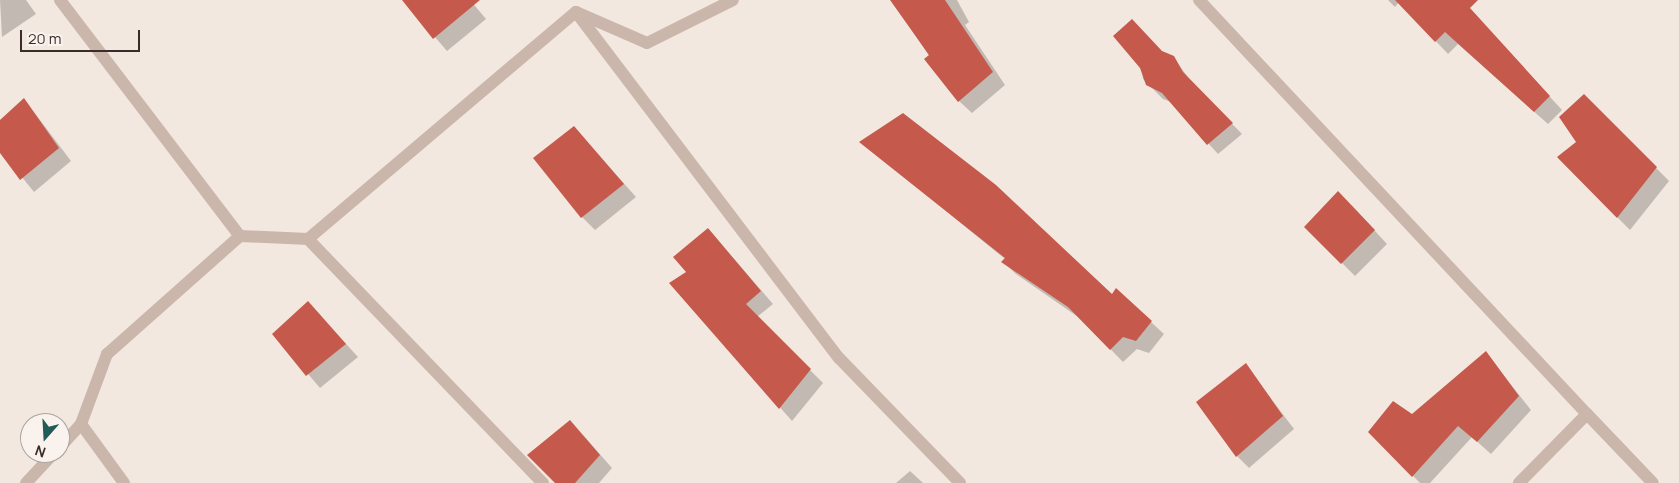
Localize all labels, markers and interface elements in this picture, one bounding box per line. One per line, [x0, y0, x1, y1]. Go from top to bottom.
scale bar [22, 20, 142, 52]
text: 20 m [28, 28, 61, 49]
north arrow [20, 413, 70, 463]
text: N [32, 441, 48, 462]

